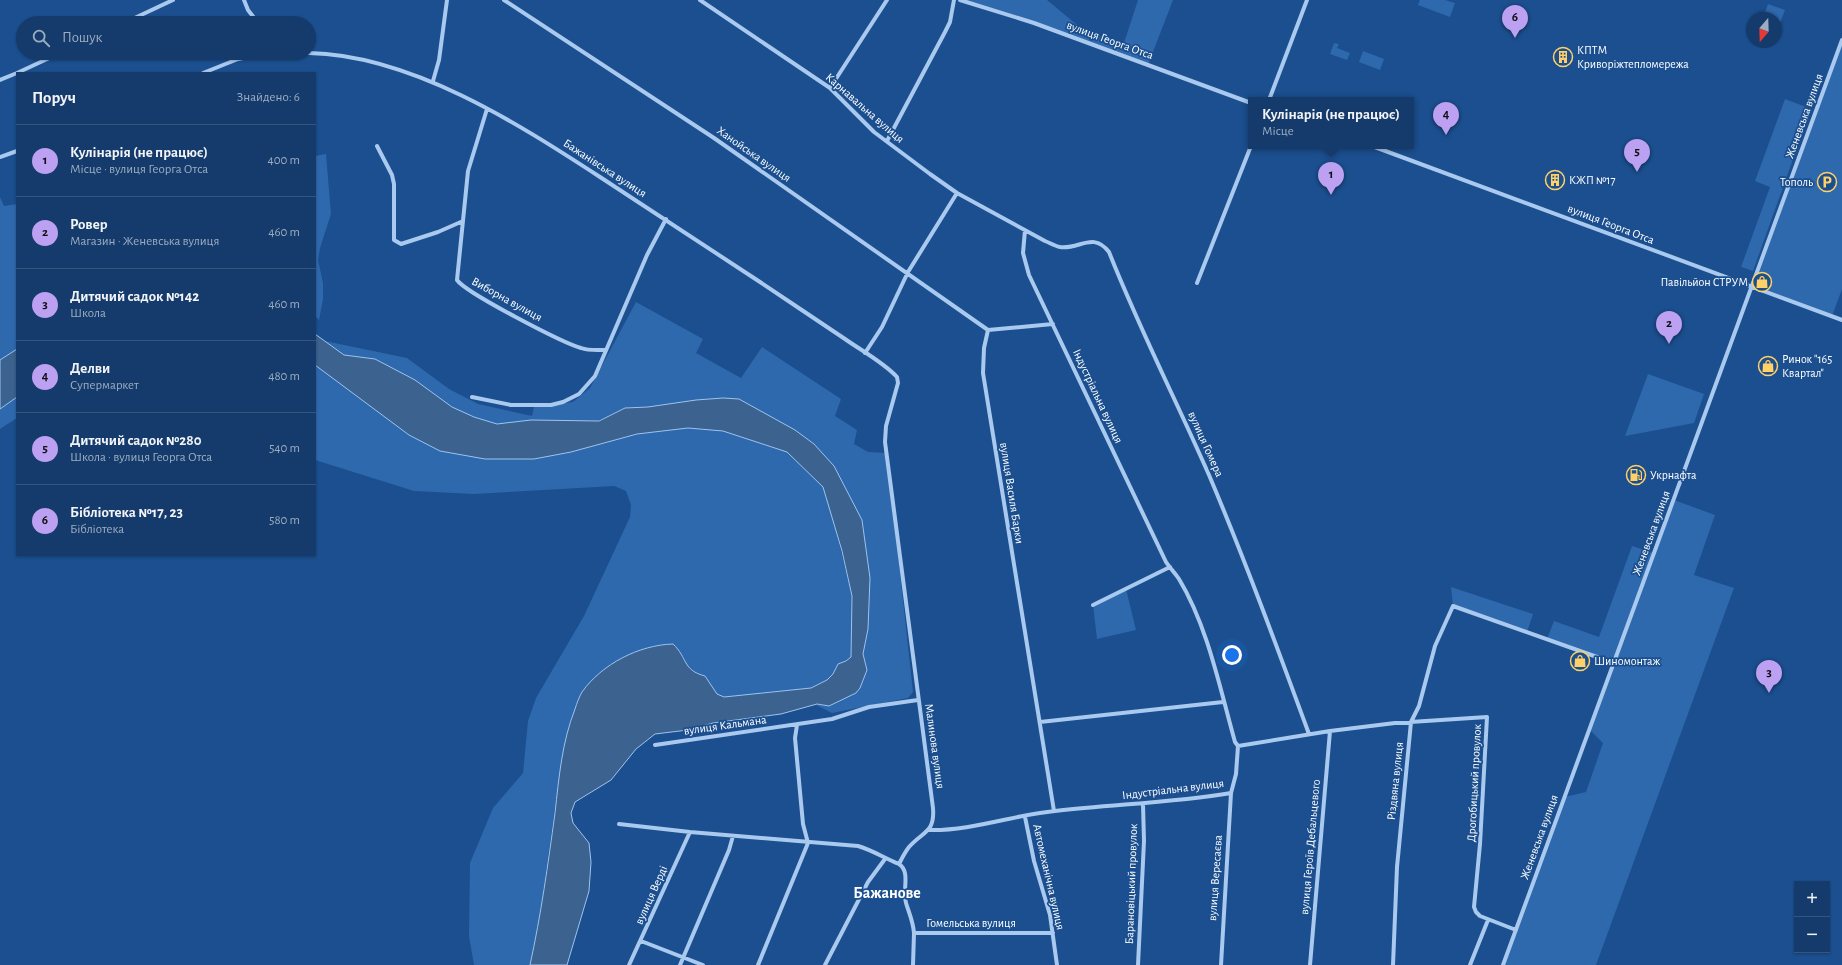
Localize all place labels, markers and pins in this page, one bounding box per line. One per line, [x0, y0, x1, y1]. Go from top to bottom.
pin: 6 [1502, 5, 1528, 38]
place label: КПТМ Криворіжтепломережа [1577, 44, 1689, 70]
building icon: КПТМ Криворіжтепломережа [1552, 46, 1574, 68]
pin: 4 [1433, 102, 1459, 135]
pin: 5 [1624, 139, 1650, 172]
pin: 1 [1318, 162, 1344, 195]
building icon: КЖП №17 [1544, 169, 1566, 191]
parking icon: Тополь [1816, 171, 1838, 193]
place label: КЖП №17 [1569, 174, 1615, 186]
place label: Тополь [1780, 176, 1813, 188]
shop icon: Павільйон СТРУМ [1751, 271, 1773, 293]
place label: Павільйон СТРУМ [1660, 276, 1748, 288]
pin: 2 [1656, 311, 1682, 344]
place label: Ринок "165 Квартал" [1782, 353, 1832, 379]
shop icon: Ринок "165 Квартал" [1757, 355, 1779, 377]
fuel station icon: Укрнафта [1625, 464, 1647, 486]
place label: Укрнафта [1650, 469, 1697, 481]
shop icon: Шиномонтаж [1569, 650, 1591, 672]
place label: Шиномонтаж [1594, 655, 1661, 667]
pin: 3 [1756, 660, 1782, 693]

